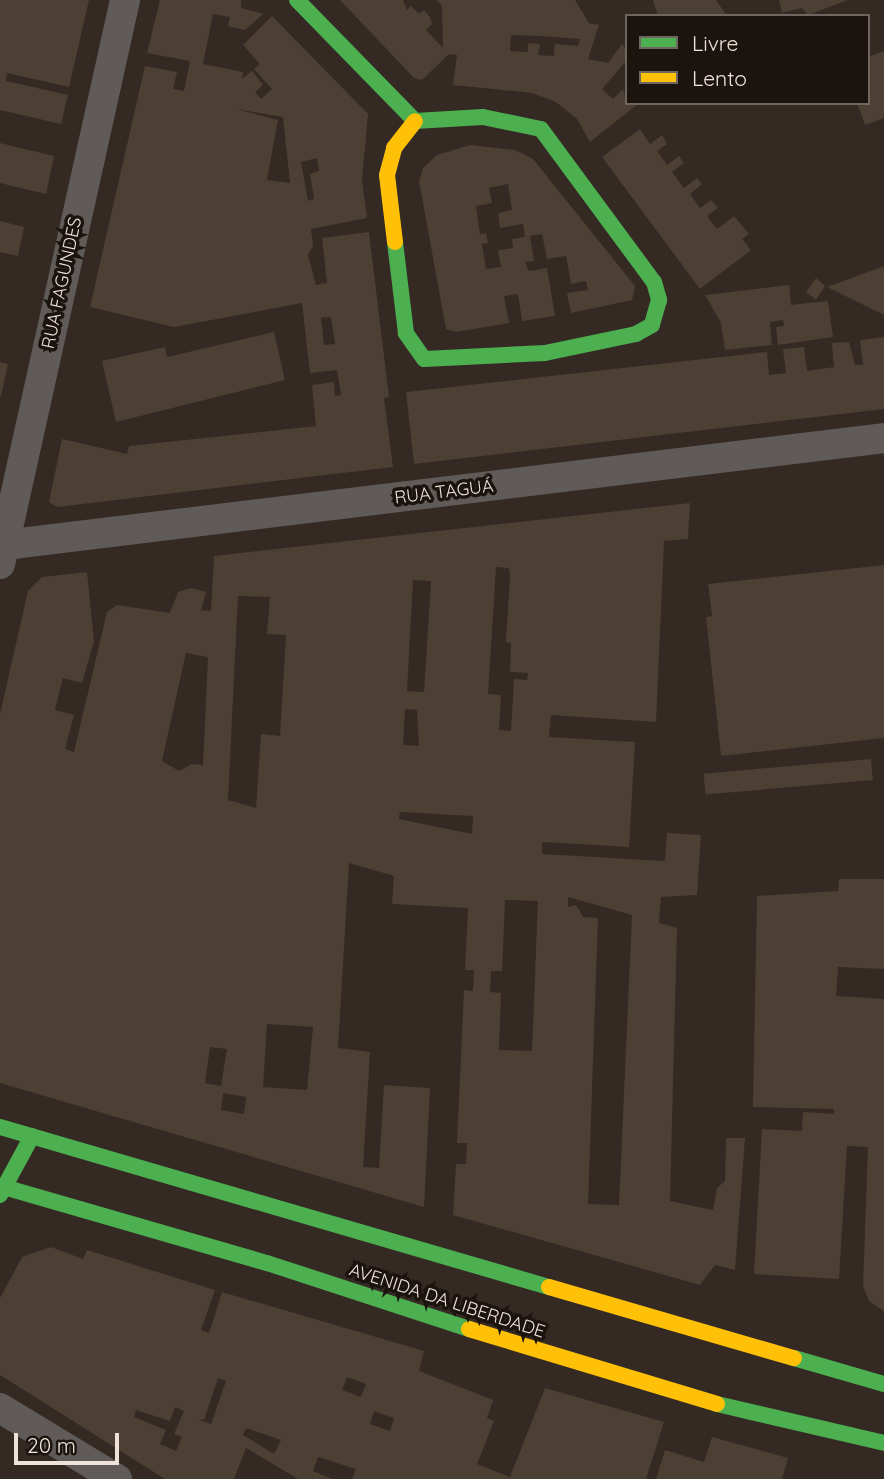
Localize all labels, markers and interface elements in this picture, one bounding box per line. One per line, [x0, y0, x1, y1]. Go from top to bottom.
legend [625, 14, 870, 105]
text: Livre [692, 30, 738, 56]
text: Lento [692, 65, 747, 91]
street label: RUA FAGUNDES [37, 215, 87, 351]
street label: RUA TAGUÁ [393, 475, 495, 509]
street label: AVENIDA DA LIBERDADE [346, 1259, 548, 1343]
scale bar [18, 1420, 122, 1464]
text: 20 m [27, 1432, 76, 1458]

